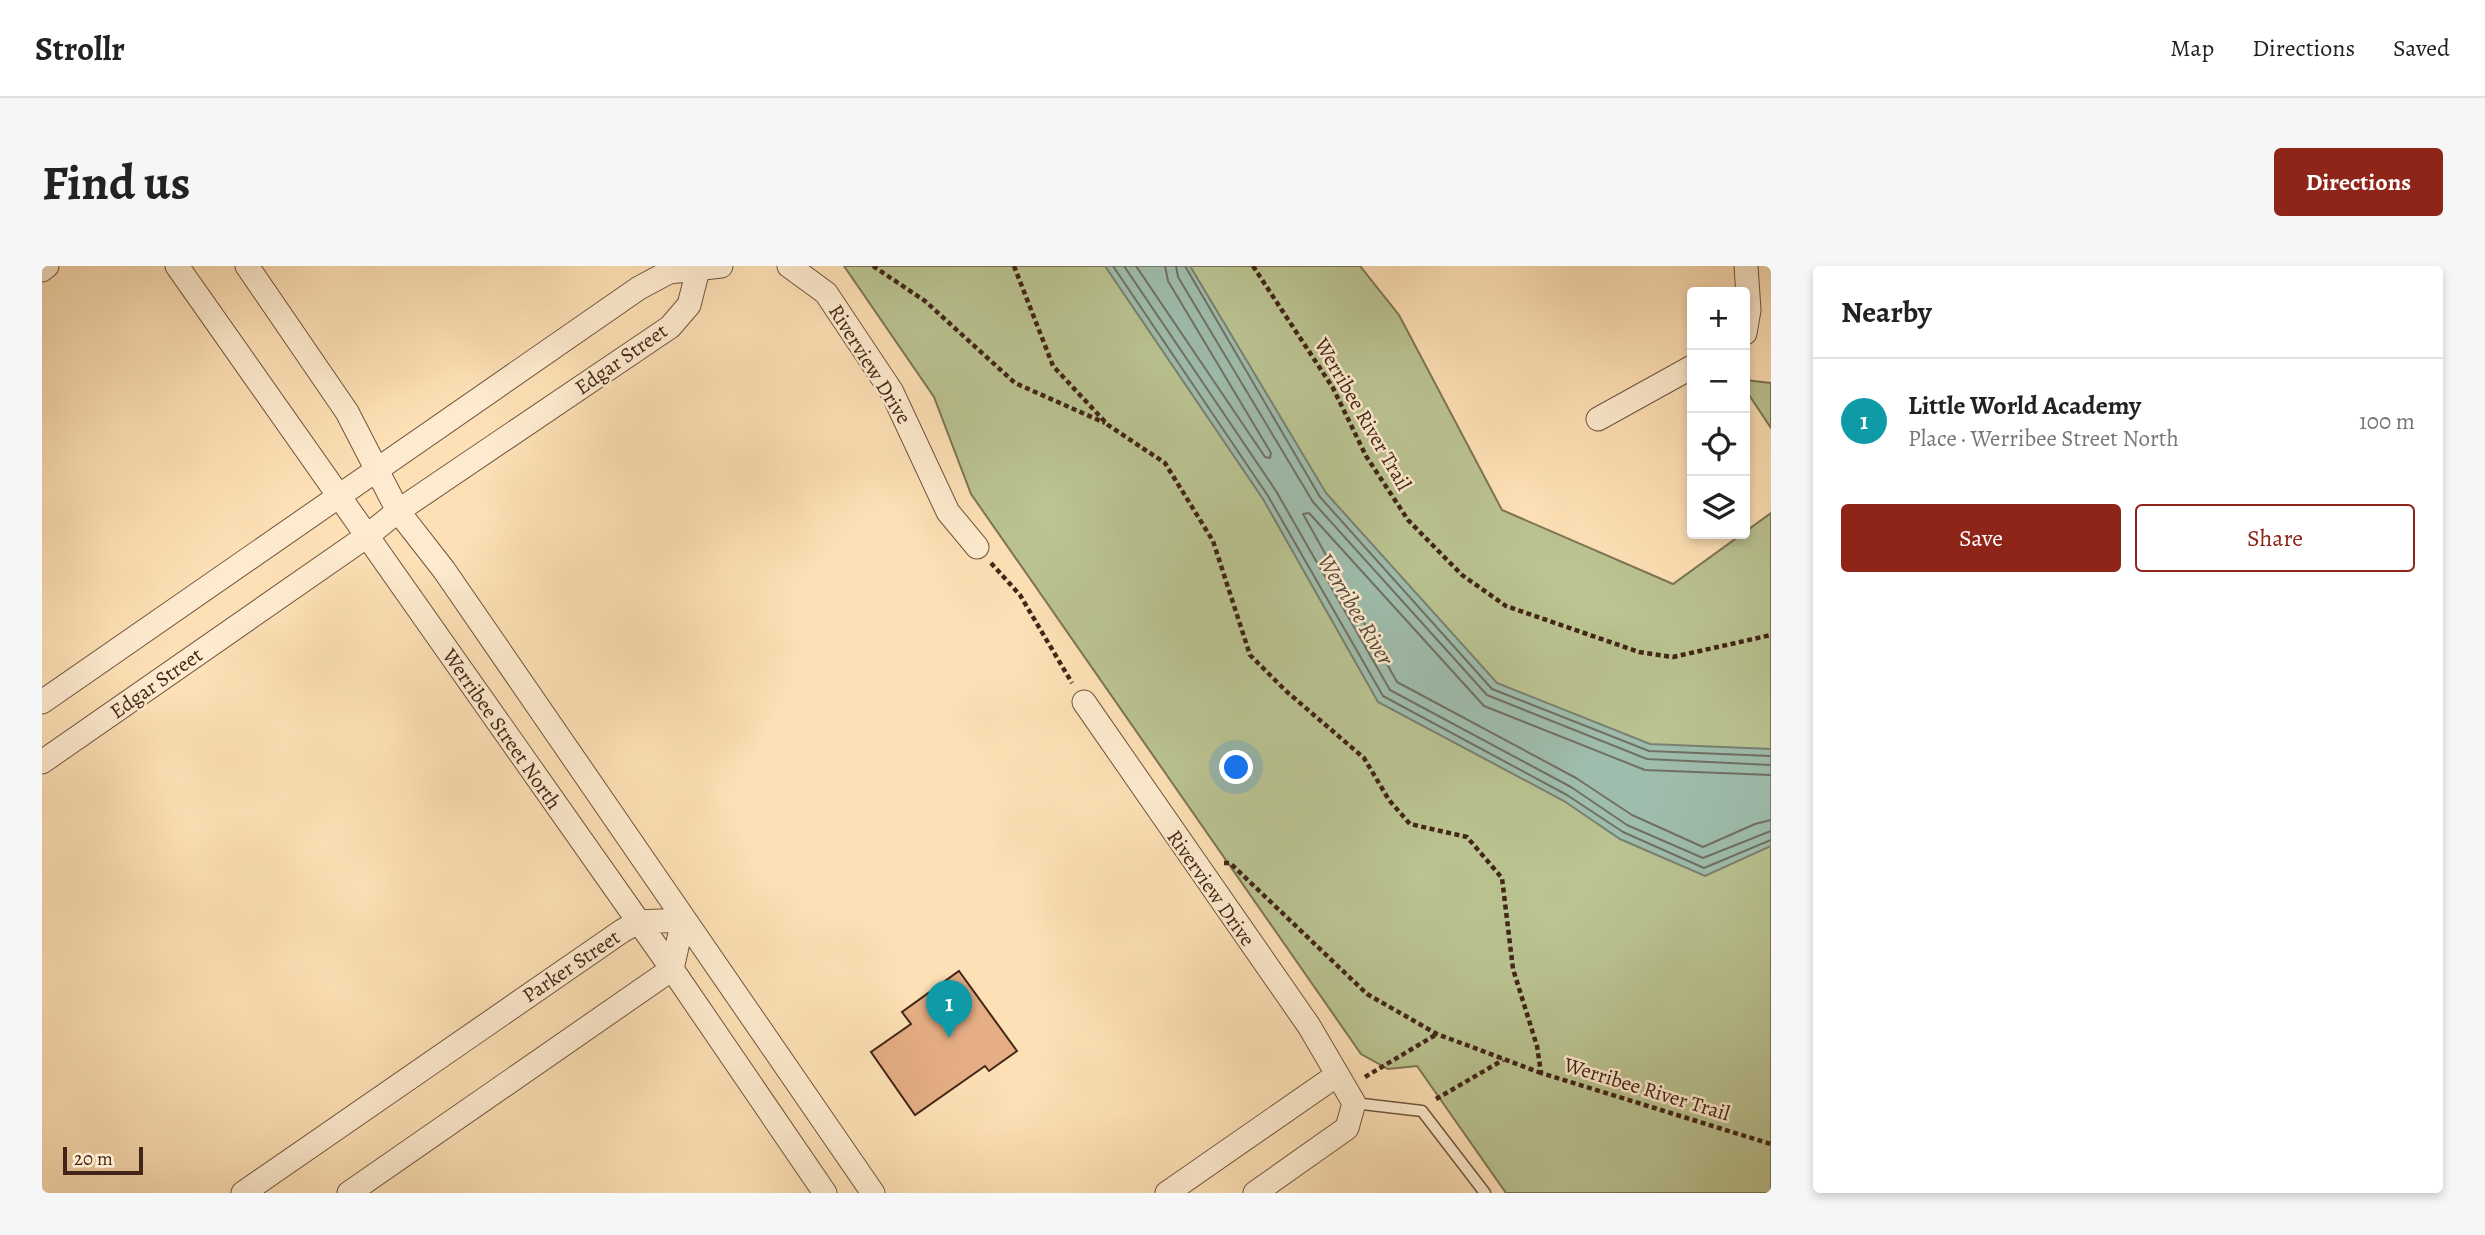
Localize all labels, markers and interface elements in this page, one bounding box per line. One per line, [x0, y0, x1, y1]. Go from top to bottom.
text: Strollr [35, 26, 125, 71]
text: Map [2170, 32, 2214, 64]
text: Directions [2252, 32, 2355, 64]
text: Saved [2393, 32, 2450, 64]
button: Directions [2274, 148, 2443, 216]
text: Find us [42, 149, 190, 216]
map controls [1687, 287, 1750, 539]
button: + [1687, 287, 1750, 350]
text: Nearby [1841, 292, 1932, 332]
street label: Riverview Drive [822, 299, 918, 429]
street label: Edgar Street [569, 317, 673, 401]
street label: Werribee River Trail [1307, 332, 1418, 495]
button: − [1687, 350, 1750, 413]
text: Little World Academy [1908, 388, 2141, 423]
text: 1 [1860, 406, 1868, 437]
text: 100 m [2359, 406, 2415, 437]
button: locate [1687, 413, 1750, 476]
text: Place · Werribee Street North [1908, 423, 2179, 454]
button: layers [1687, 476, 1750, 539]
button: Save [1841, 504, 2121, 572]
button: Share [2135, 504, 2415, 572]
water label: Werribee River [1310, 548, 1402, 672]
street label: Edgar Street [104, 641, 208, 725]
street label: Werribee Street North [435, 642, 568, 815]
your location [1219, 750, 1253, 784]
street label: Riverview Drive [1160, 824, 1262, 952]
street label: Parker Street [517, 923, 625, 1009]
pin: 1 [926, 980, 972, 1038]
street label: Werribee River Trail [1560, 1050, 1733, 1127]
scale bar [63, 1144, 144, 1176]
text: 20 m [74, 1146, 113, 1172]

